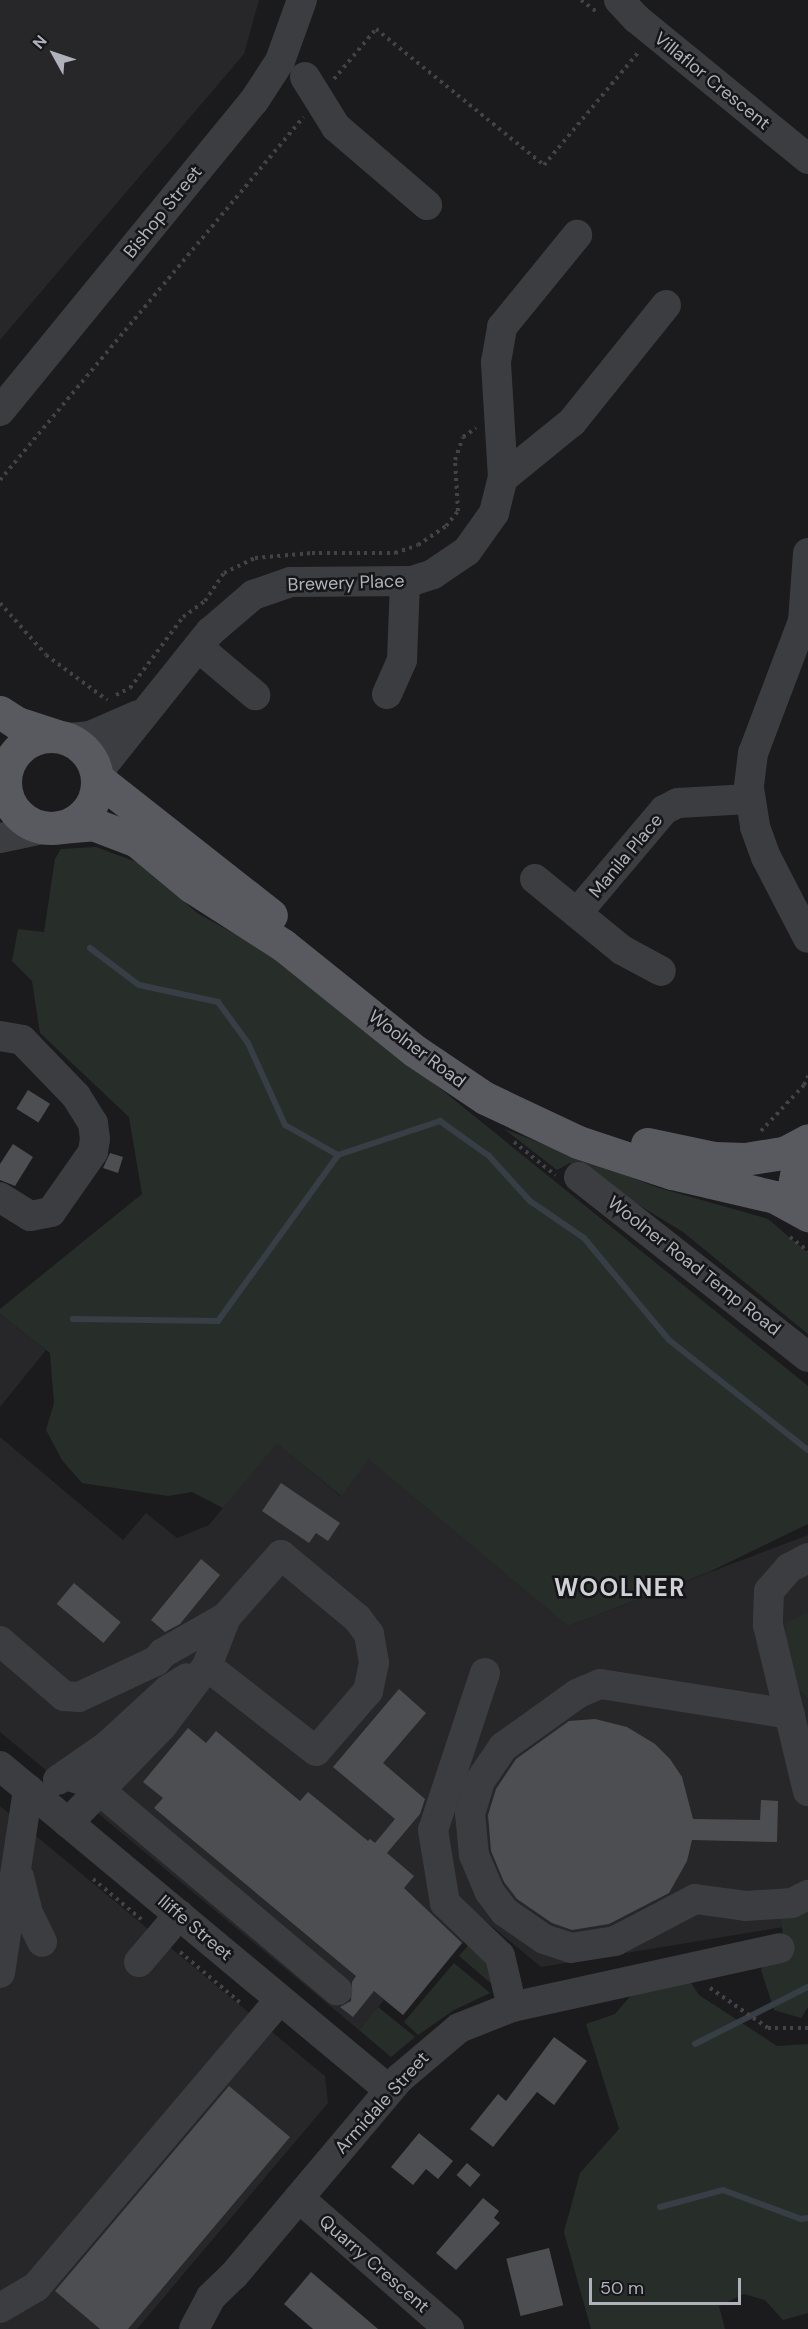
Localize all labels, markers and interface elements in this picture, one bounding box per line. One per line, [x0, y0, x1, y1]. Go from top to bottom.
north arrow [24, 24, 84, 84]
street label: Villaflor Crescent [650, 28, 774, 134]
text: N [28, 31, 52, 53]
street label: Bishop Street [119, 162, 207, 262]
street label: Brewery Place [287, 570, 405, 596]
street label: Manila Place [585, 810, 667, 902]
street label: Woolner Road [364, 1006, 470, 1092]
street label: Woolner Road Temp Road [603, 1192, 785, 1340]
district label: WOOLNER [554, 1574, 686, 1602]
street label: Iliffe Street [153, 1891, 237, 1965]
street label: Armidale Street [330, 2047, 434, 2159]
street label: Quarry Crescent [315, 2210, 433, 2318]
scale bar [592, 2266, 744, 2304]
text: 50 m [600, 2276, 644, 2300]

